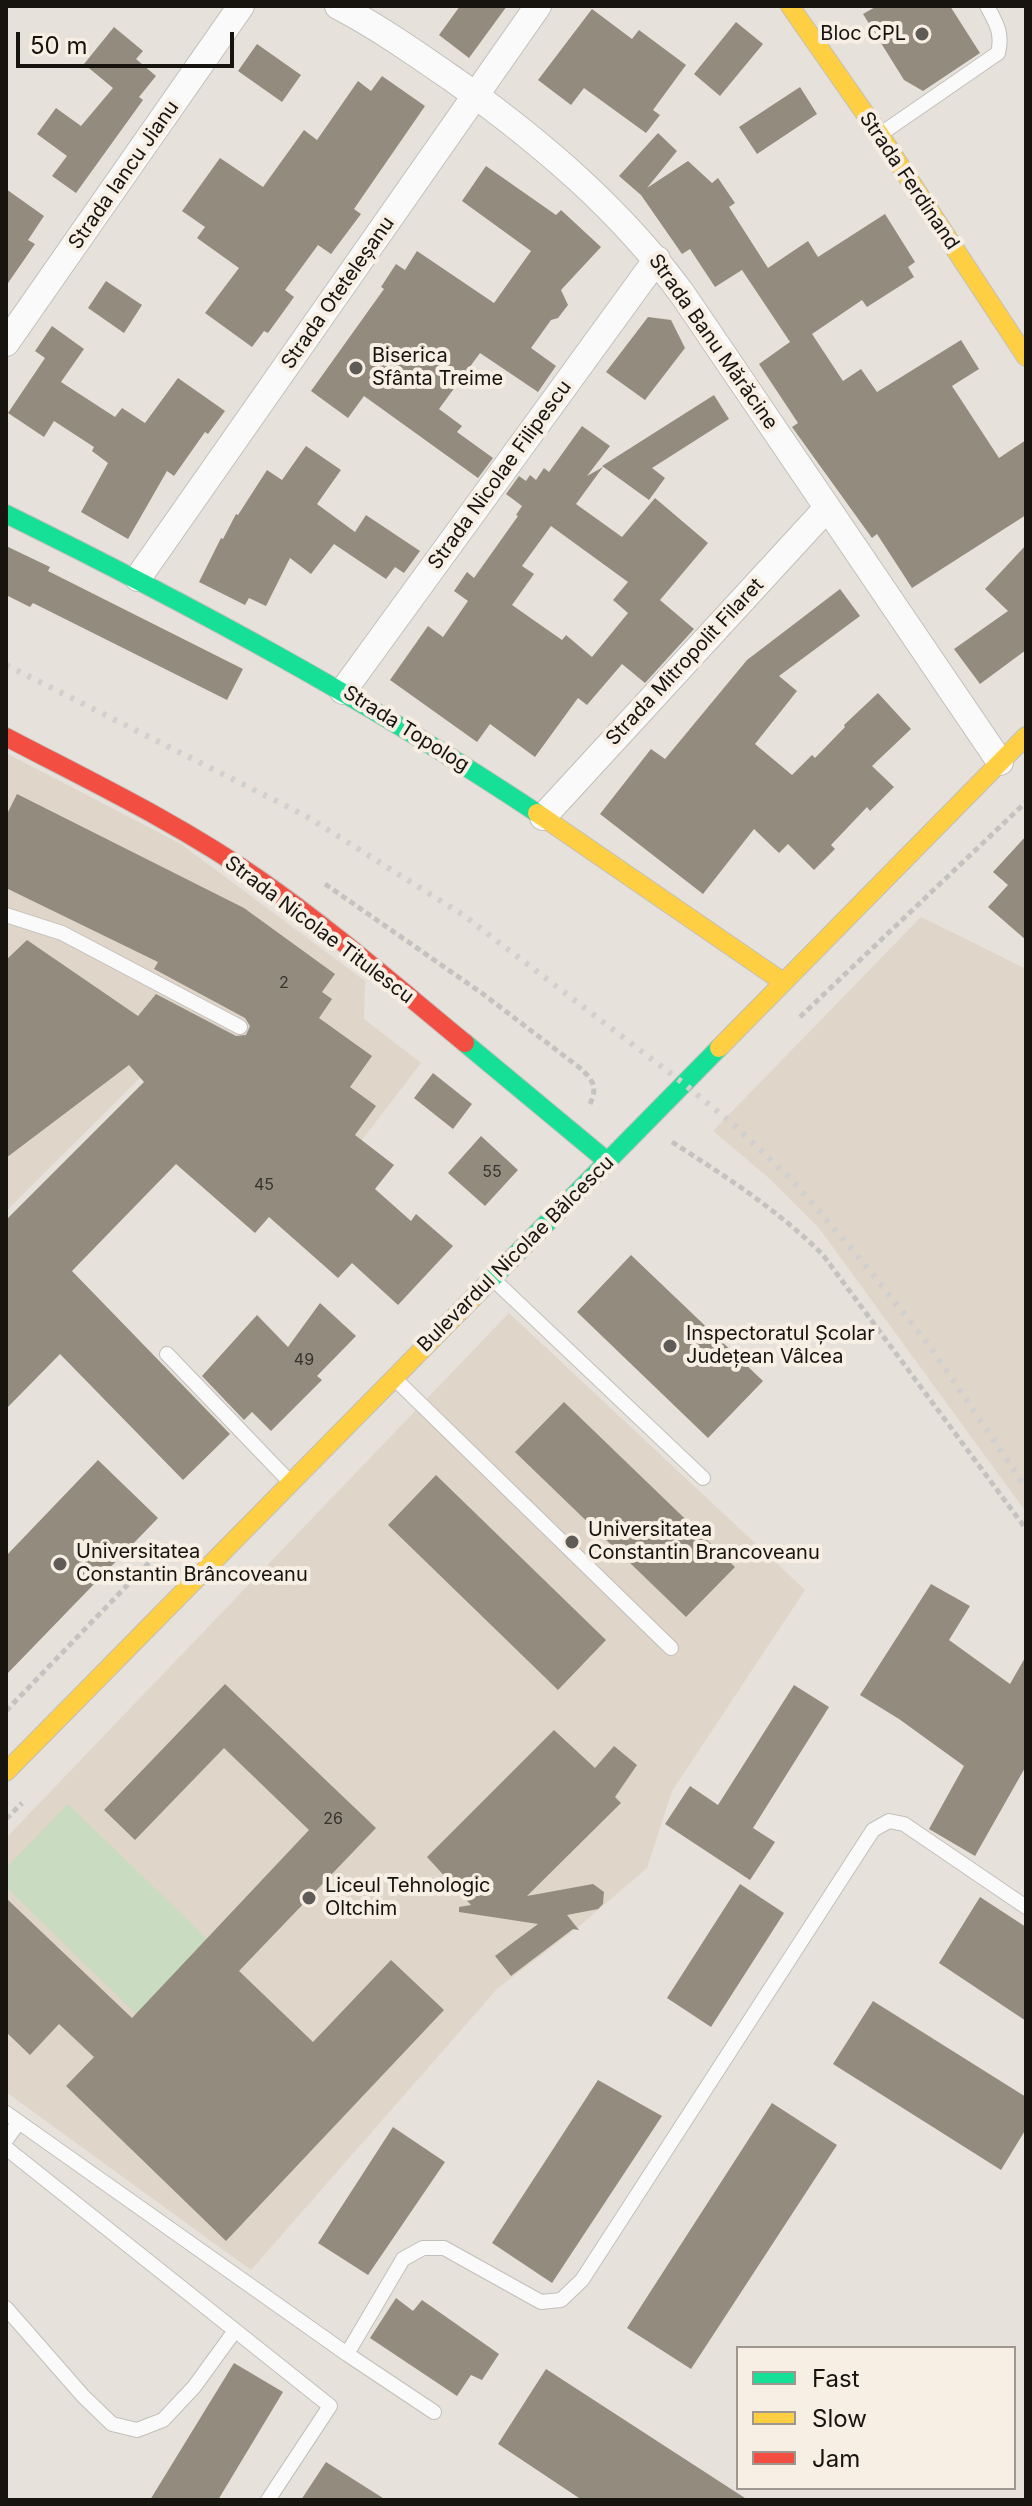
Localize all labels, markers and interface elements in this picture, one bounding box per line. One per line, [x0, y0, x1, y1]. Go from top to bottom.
scale bar [20, 16, 238, 66]
place label: Bloc CPL [820, 22, 906, 46]
marker: Bloc CPL [913, 25, 931, 43]
text: 50 m [30, 31, 88, 60]
street label: Strada Iancu Jianu [64, 96, 184, 254]
street label: Strada Ferdinand [854, 107, 964, 255]
street label: Strada Oteteleșanu [276, 212, 400, 374]
street label: Strada Banu Mărăcine [643, 250, 783, 434]
place label: Biserica Sfânta Treime [372, 344, 503, 391]
marker: Biserica Sfânta Treime [347, 359, 365, 377]
street label: Strada Nicolae Filipescu [423, 376, 577, 574]
street label: Strada Mitropolit Filaret [601, 573, 769, 751]
street label: Strada Topolog [339, 681, 473, 777]
street label: Strada Nicolae Titulescu [220, 851, 418, 1009]
house number: 2 [279, 973, 289, 993]
street label: Bulevardul Nicolae Bălcescu [413, 1151, 619, 1357]
house number: 55 [482, 1162, 502, 1182]
house number: 45 [254, 1175, 274, 1195]
place label: Inspectoratul Școlar Județean Vâlcea [686, 1322, 875, 1369]
marker: Inspectoratul Școlar Județean Vâlcea [661, 1337, 679, 1355]
house number: 49 [294, 1350, 314, 1370]
place label: Universitatea Constantin Brancoveanu [588, 1518, 820, 1565]
marker: Universitatea Constantin Brancoveanu [563, 1533, 581, 1551]
place label: Universitatea Constantin Brâncoveanu [76, 1540, 308, 1587]
marker: Universitatea Constantin Brâncoveanu [51, 1555, 69, 1573]
house number: 26 [323, 1809, 343, 1829]
place label: Liceul Tehnologic Oltchim [325, 1874, 491, 1921]
marker: Liceul Tehnologic Oltchim [300, 1889, 318, 1907]
legend [736, 2346, 1016, 2490]
text: Fast [812, 2364, 860, 2393]
text: Slow [812, 2404, 867, 2433]
text: Jam [812, 2444, 860, 2473]

